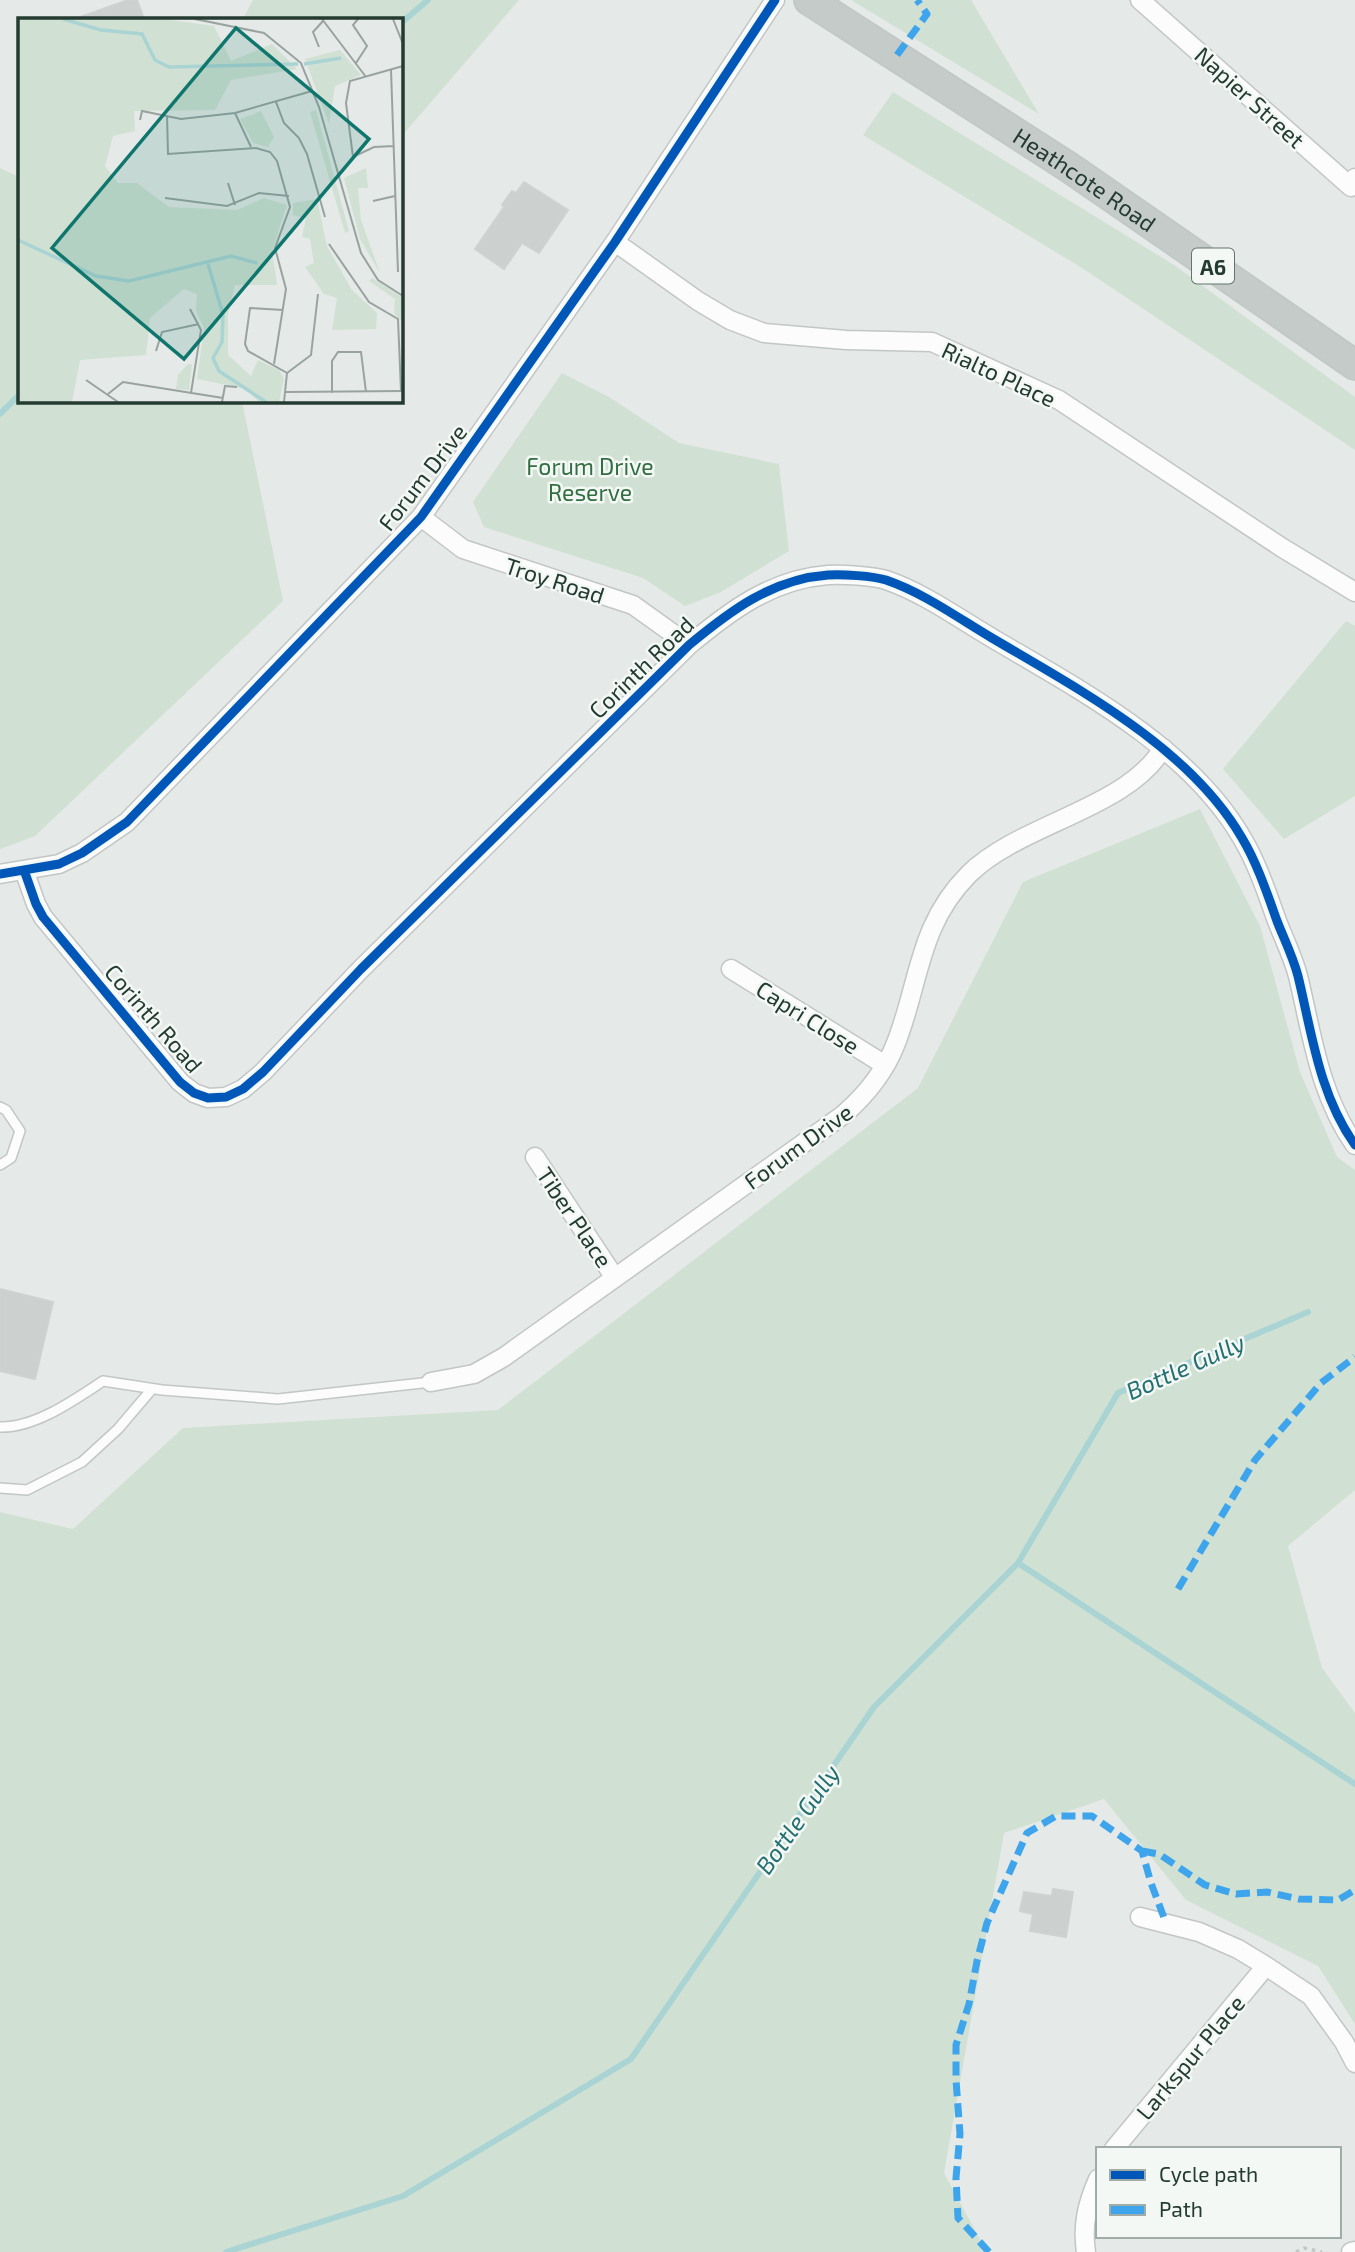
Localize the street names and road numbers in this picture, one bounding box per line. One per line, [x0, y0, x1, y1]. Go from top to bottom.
street label: Napier Street [1189, 40, 1311, 154]
street label: Heathcote Road [1008, 121, 1162, 237]
road number: A6 [1192, 248, 1234, 284]
street label: Rialto Place [938, 335, 1060, 413]
street label: Forum Drive [372, 418, 472, 536]
street label: Troy Road [502, 551, 608, 609]
street label: Corinth Road [583, 610, 699, 724]
street label: Corinth Road [99, 958, 209, 1078]
street label: Capri Close [751, 974, 865, 1060]
street label: Forum Drive [738, 1097, 858, 1195]
street label: Tiber Place [531, 1162, 619, 1272]
street label: Larkspur Place [1130, 1989, 1250, 2125]

